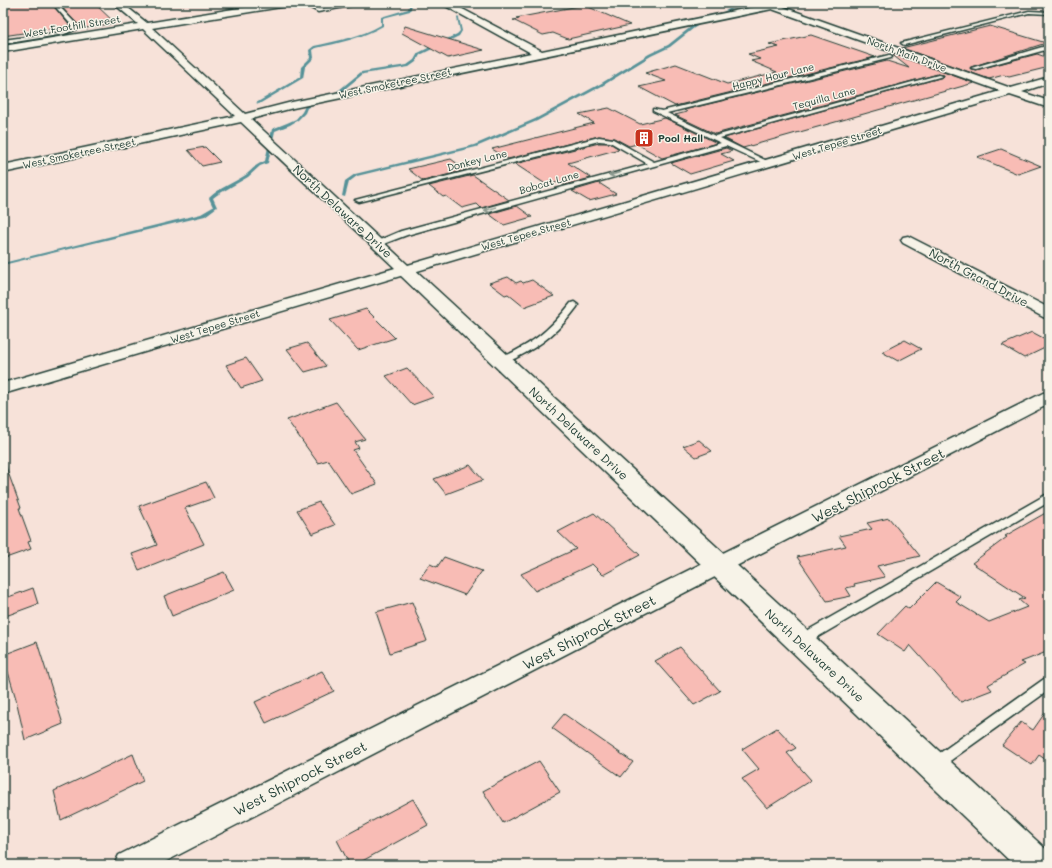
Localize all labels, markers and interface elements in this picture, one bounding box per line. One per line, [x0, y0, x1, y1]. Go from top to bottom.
street label: West Foothill Street [22, 11, 122, 41]
street label: North Main Drive [865, 33, 949, 75]
street label: Happy Hour Lane [731, 59, 815, 93]
street label: West Smoketree Street [337, 64, 453, 102]
street label: Tequilla Lane [791, 83, 857, 113]
street label: West Tepee Street [791, 123, 883, 163]
building icon: Pool Hall [633, 127, 655, 149]
place label: Pool Hall [658, 131, 703, 145]
street label: West Smoketree Street [21, 134, 137, 172]
street label: Donkey Lane [445, 146, 509, 174]
street label: North Delaware Drive [290, 161, 396, 261]
street label: Bobcat Lane [518, 167, 580, 197]
one-way arrow [609, 171, 622, 178]
one-way arrow [484, 206, 497, 213]
street label: West Tepee Street [479, 214, 573, 254]
street label: North Grand Drive [927, 244, 1031, 310]
street label: West Tepee Street [169, 306, 261, 346]
street label: North Delaware Drive [526, 383, 632, 483]
street label: West Shiprock Street [808, 443, 948, 527]
street label: West Shiprock Street [519, 590, 659, 674]
street label: North Delaware Drive [762, 605, 868, 705]
street label: West Shiprock Street [230, 736, 370, 820]

